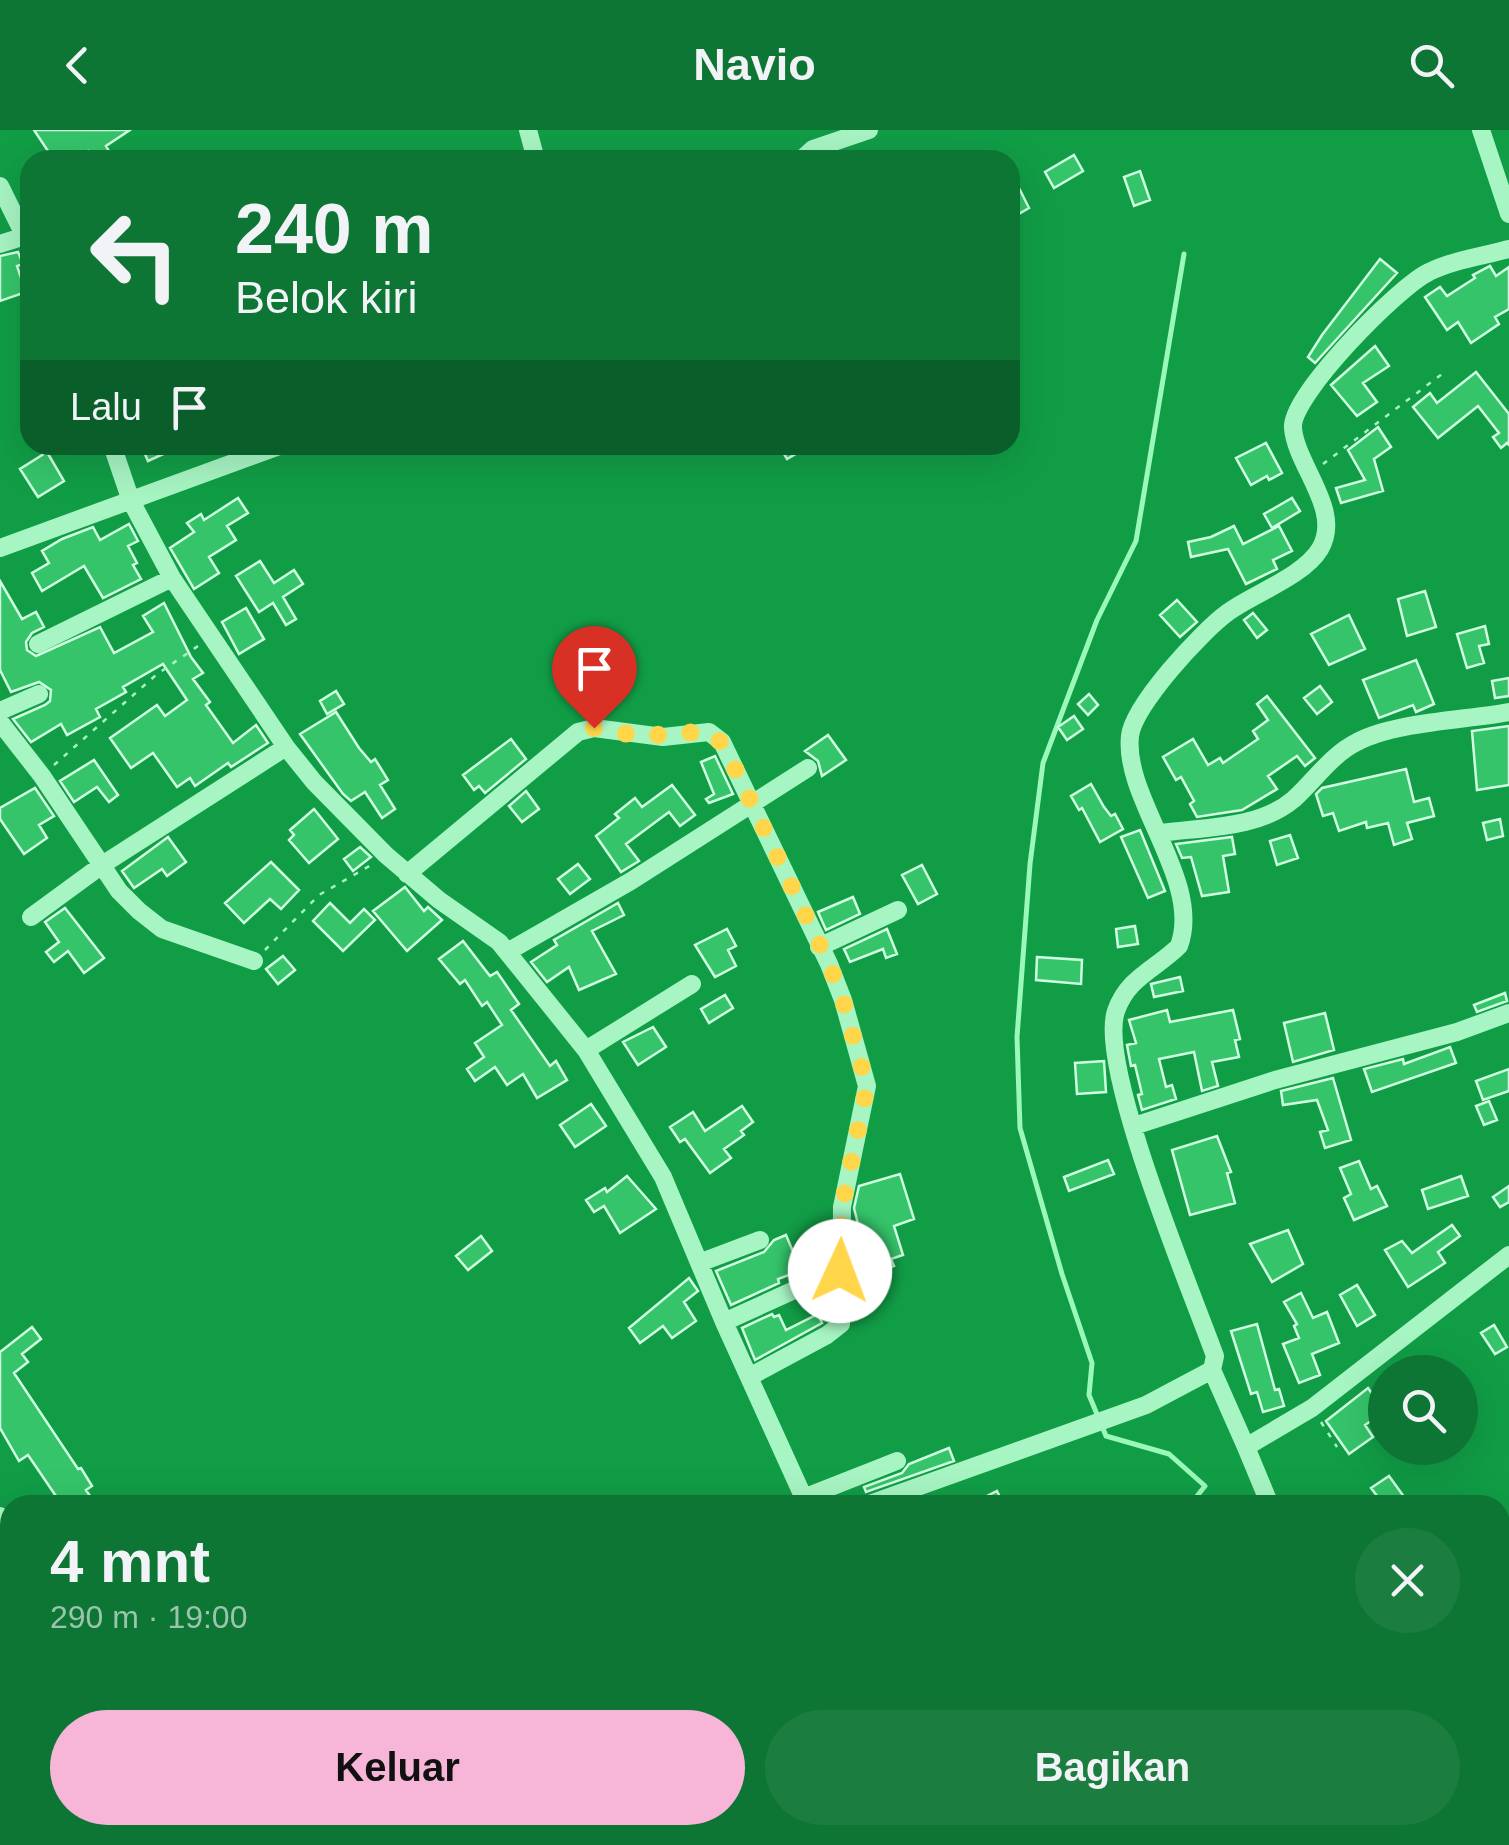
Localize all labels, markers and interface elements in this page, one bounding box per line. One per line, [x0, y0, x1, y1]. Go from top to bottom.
icon: back [50, 38, 105, 93]
icon: search [1404, 38, 1459, 93]
text: Navio [693, 39, 816, 90]
icon: left [70, 190, 200, 320]
text: 240 m [235, 190, 433, 268]
text: Belok kiri [235, 272, 418, 323]
icon: arrive [162, 380, 217, 435]
text: Lalu [70, 386, 142, 428]
pin [552, 626, 637, 729]
icon: arrive [567, 641, 622, 696]
position arrow [788, 1219, 892, 1323]
map controls [1368, 1355, 1478, 1465]
button: search [1368, 1355, 1478, 1465]
text: 4 mnt [50, 1528, 210, 1595]
button: close [1355, 1528, 1460, 1633]
text: 290 m · 19:00 [50, 1599, 247, 1635]
button: Keluar [50, 1710, 745, 1825]
button: Bagikan [765, 1710, 1460, 1825]

